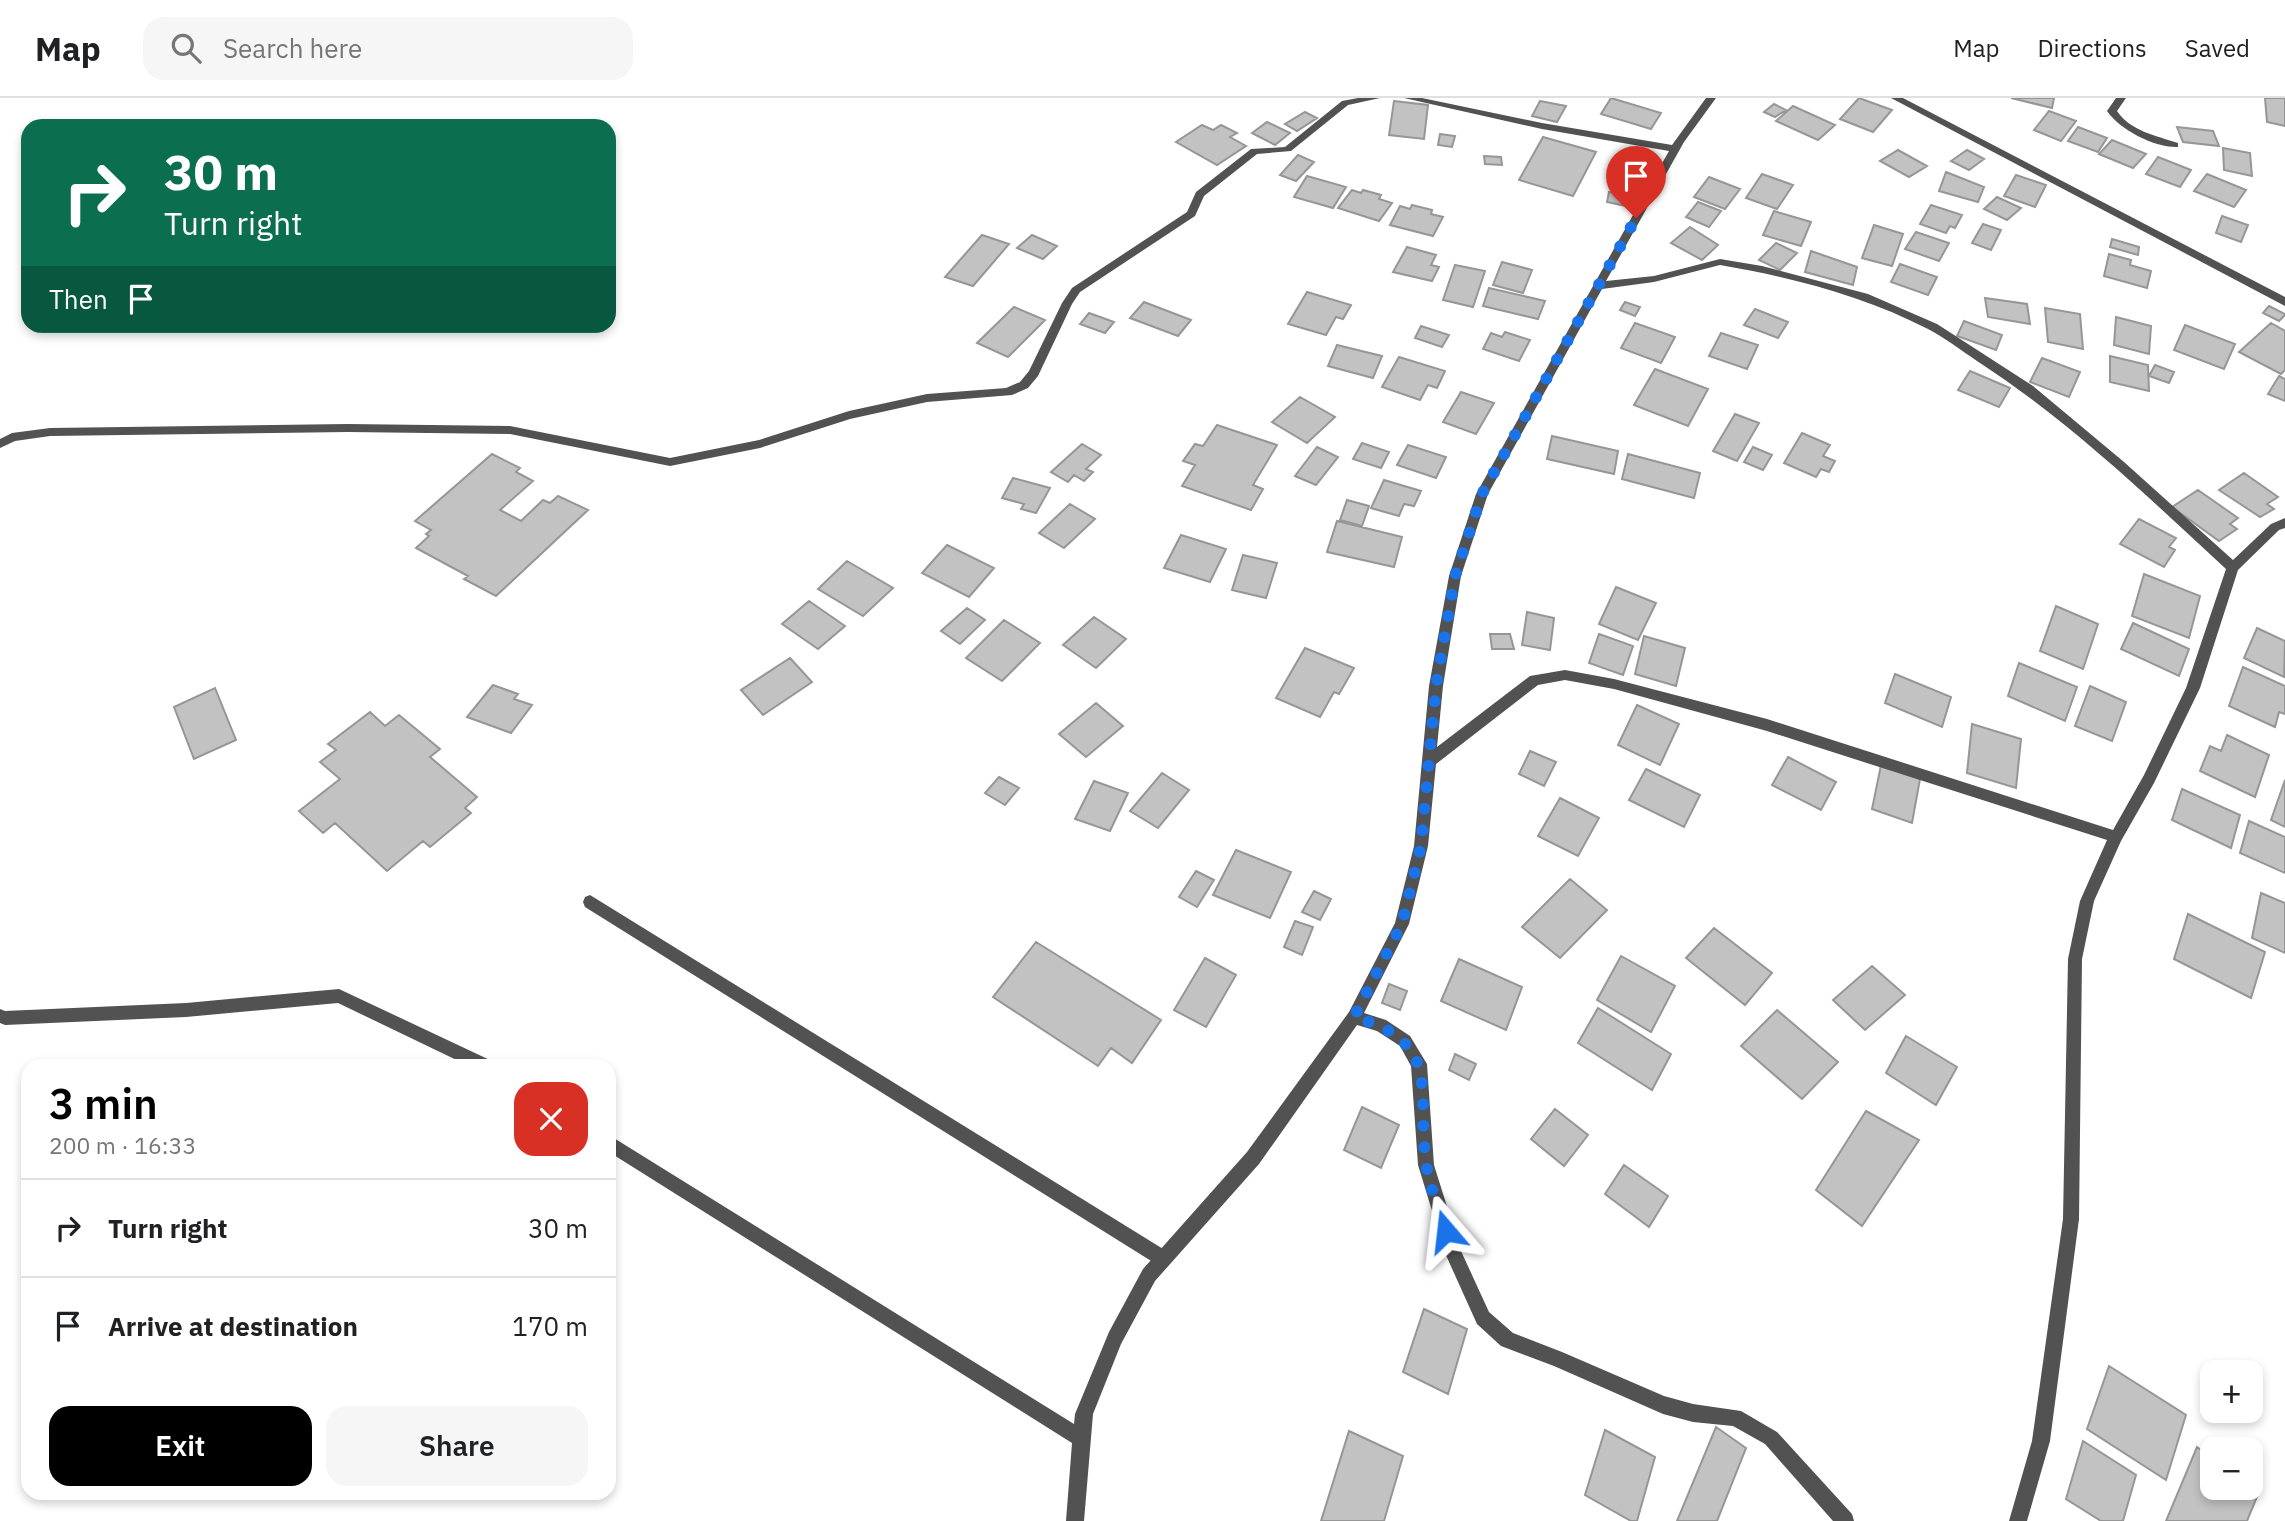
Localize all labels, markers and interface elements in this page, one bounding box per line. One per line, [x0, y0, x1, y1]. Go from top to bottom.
search box [143, 17, 633, 80]
text: Map [35, 27, 101, 70]
icon: search [167, 29, 205, 67]
text: Search here [223, 31, 362, 65]
text: Map [1953, 32, 1999, 64]
text: Directions [2037, 32, 2147, 64]
text: Saved [2185, 32, 2250, 64]
text: 30 m [164, 140, 278, 203]
pin [1606, 146, 1666, 218]
icon: right [49, 147, 140, 238]
icon: arrive [1617, 157, 1655, 195]
text: Turn right [164, 202, 302, 244]
icon: arrive [122, 280, 160, 318]
text: Then [49, 282, 108, 316]
text: 3 min [49, 1076, 158, 1131]
button: close [514, 1082, 588, 1156]
text: 200 m · 16:33 [49, 1130, 196, 1160]
position arrow [1409, 1194, 1483, 1268]
icon: right [49, 1209, 87, 1247]
text: Turn right [108, 1211, 227, 1245]
text: 30 m [528, 1211, 588, 1245]
icon: arrive [49, 1307, 87, 1345]
text: Arrive at destination [108, 1309, 358, 1343]
text: 170 m [512, 1309, 588, 1343]
map controls [2200, 1360, 2263, 1500]
button: + [2200, 1360, 2263, 1423]
button: Exit [49, 1406, 312, 1486]
button: Share [326, 1406, 588, 1486]
button: − [2200, 1437, 2263, 1500]

